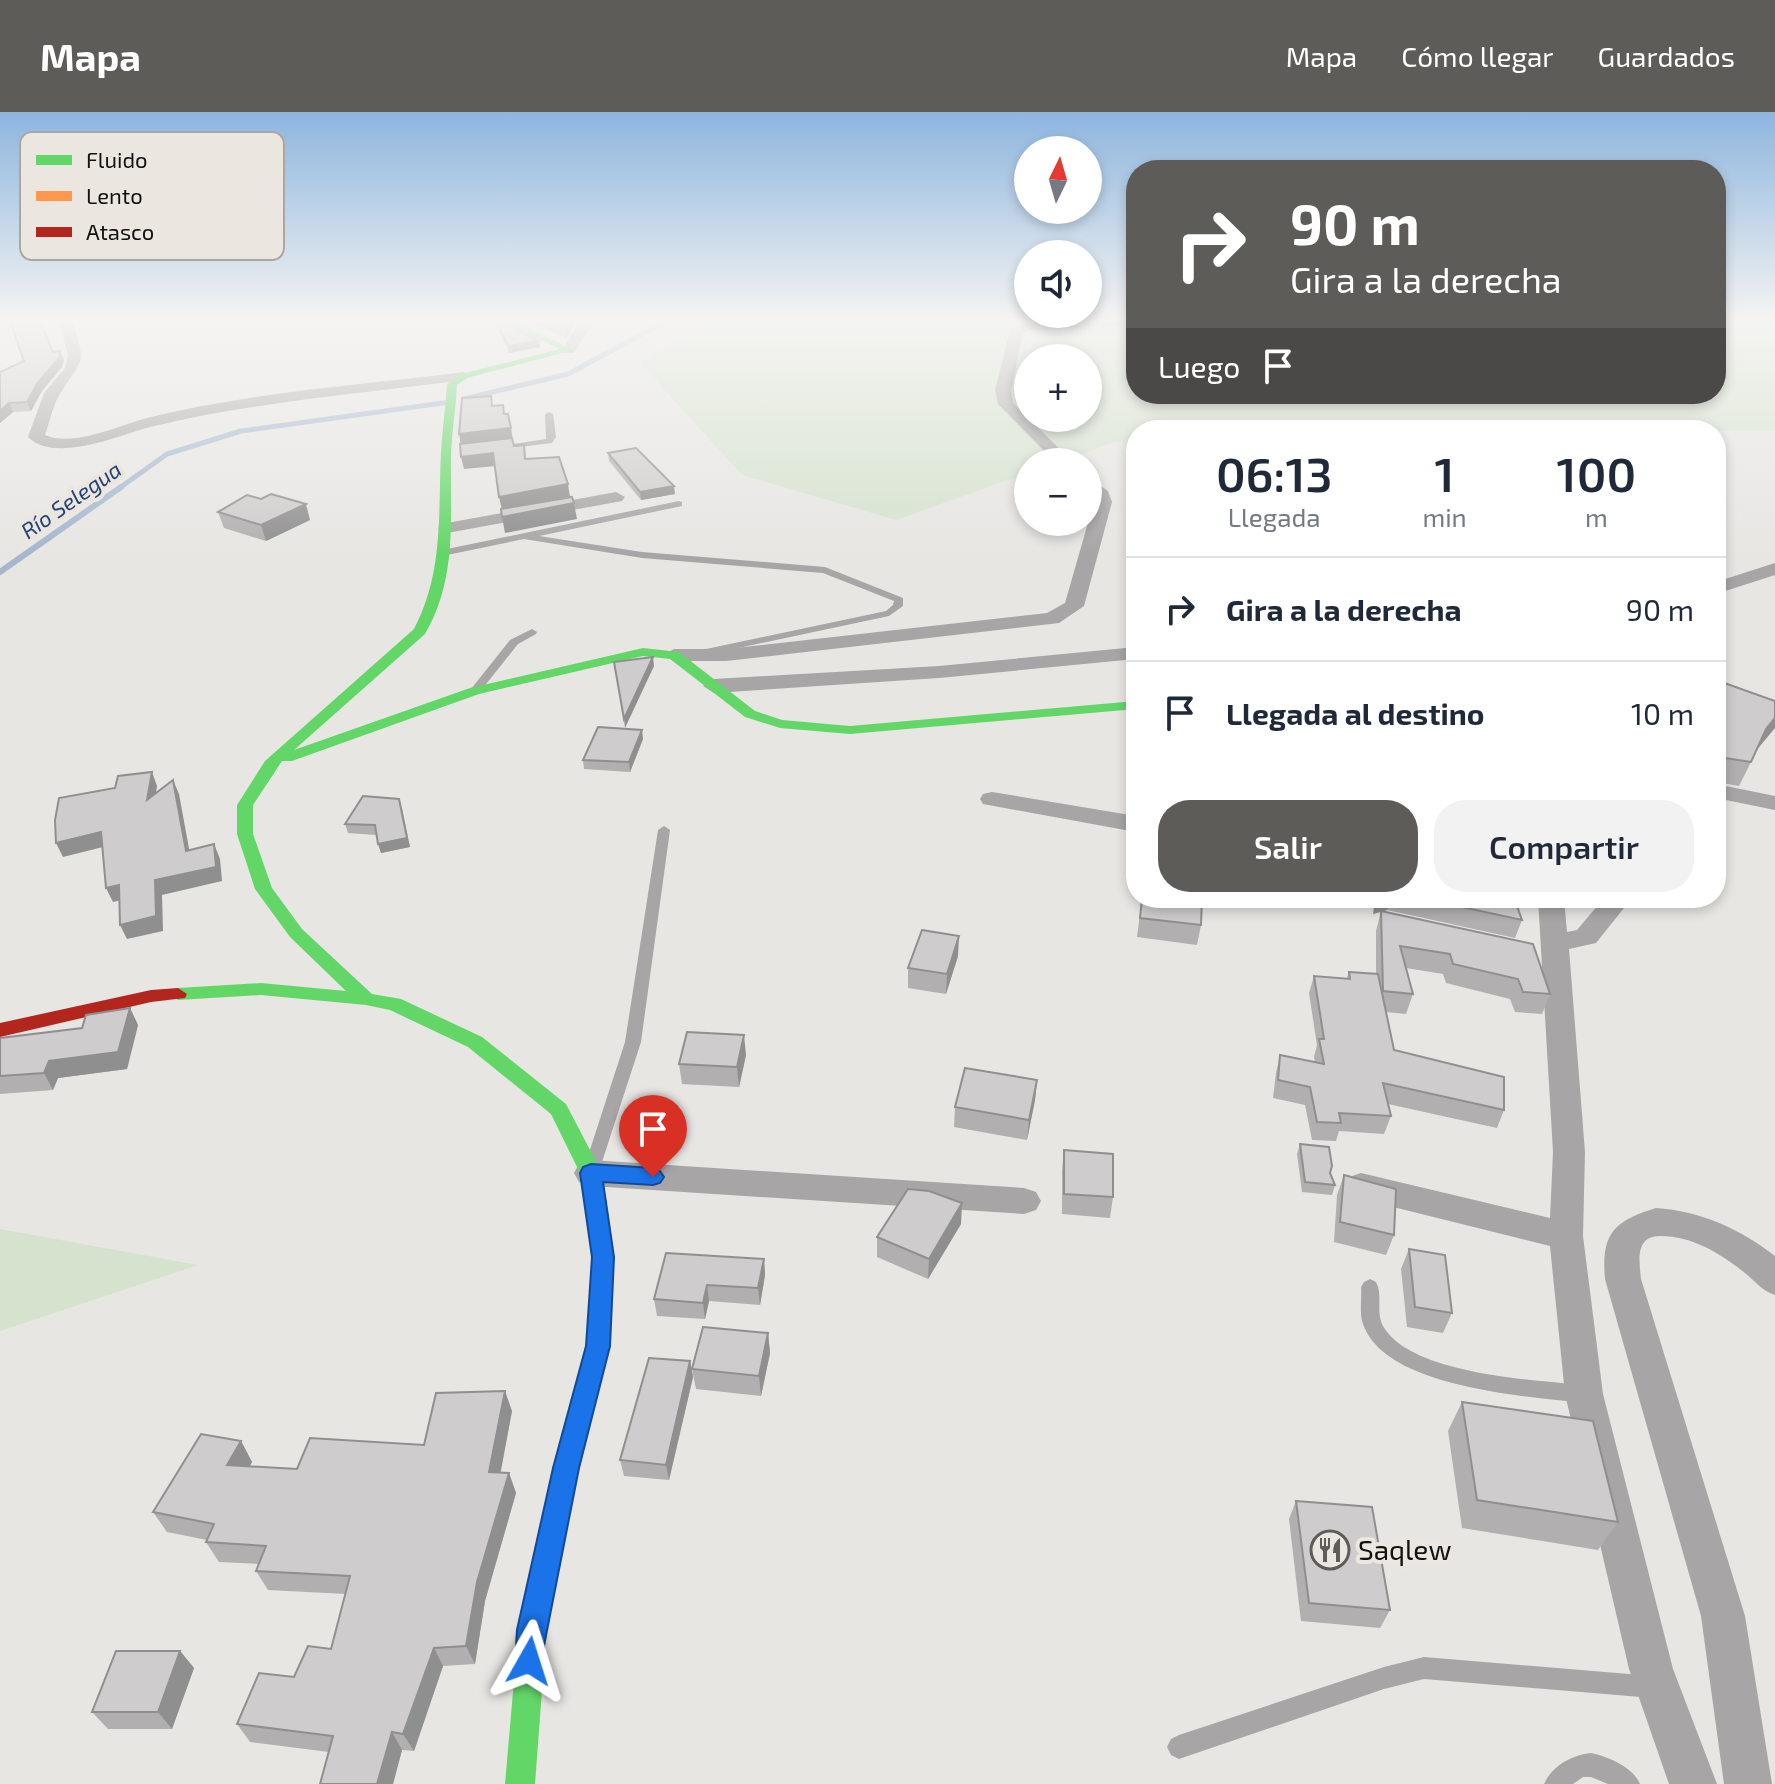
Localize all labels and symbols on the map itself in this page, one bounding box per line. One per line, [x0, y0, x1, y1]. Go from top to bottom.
legend [20, 132, 284, 260]
north arrow [1014, 136, 1102, 224]
text: Fluido [86, 146, 148, 172]
text: Lento [86, 182, 143, 208]
text: Atasco [86, 218, 154, 244]
water label: Río Selegua [15, 455, 126, 543]
pin [619, 1095, 687, 1177]
restaurant icon: Saqlew [1309, 1529, 1351, 1571]
place label: Saqlew [1358, 1532, 1451, 1566]
position arrow [487, 1619, 571, 1703]

